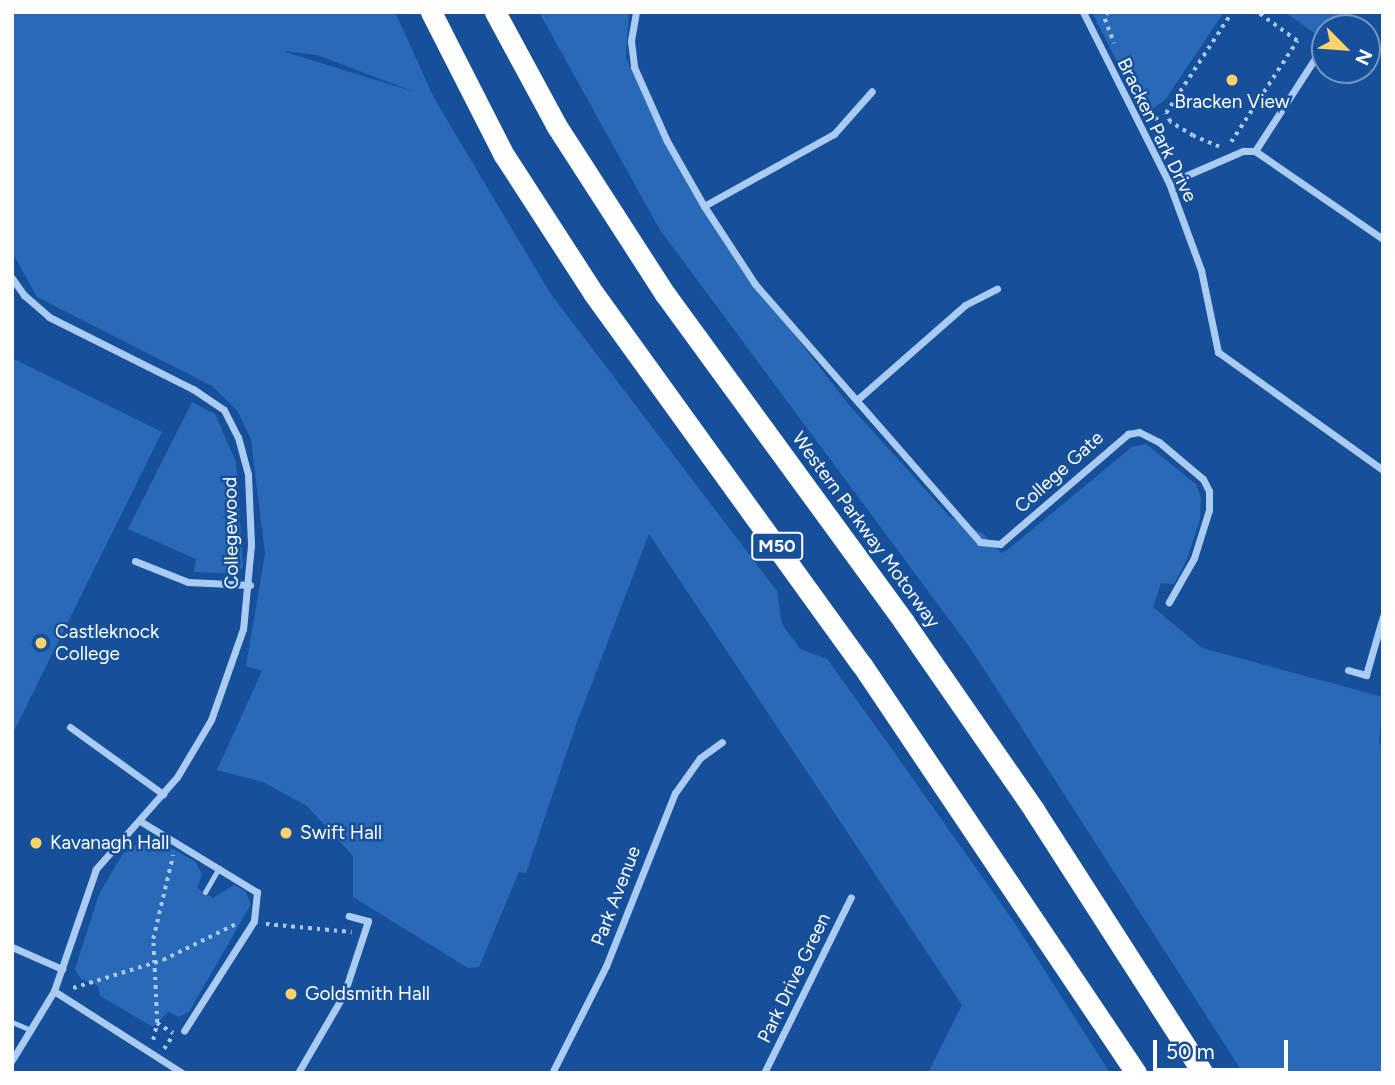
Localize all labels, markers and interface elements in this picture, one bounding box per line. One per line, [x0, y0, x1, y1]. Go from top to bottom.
north arrow [1311, 14, 1381, 84]
text: N [1350, 46, 1377, 69]
street label: Bracken Park Drive [1112, 54, 1202, 206]
marker: Bracken View [1224, 72, 1240, 88]
place label: Bracken View [1174, 91, 1290, 113]
street label: College Gate [1010, 426, 1108, 518]
street label: Western Parkway Motorway [787, 427, 945, 633]
street label: Collegewood [219, 477, 243, 589]
road number: M50 [751, 532, 803, 560]
place label: Castleknock College [55, 621, 159, 665]
marker: Castleknock College [33, 635, 49, 651]
place label: Swift Hall [300, 822, 382, 844]
marker: Swift Hall [278, 825, 294, 841]
place label: Kavanagh Hall [50, 832, 169, 854]
marker: Kavanagh Hall [28, 835, 44, 851]
street label: Park Avenue [587, 843, 645, 949]
street label: Park Drive Green [753, 909, 835, 1047]
place label: Goldsmith Hall [305, 983, 430, 1005]
marker: Goldsmith Hall [283, 986, 299, 1002]
scale bar [1157, 1026, 1292, 1070]
text: 50 m [1166, 1039, 1215, 1064]

